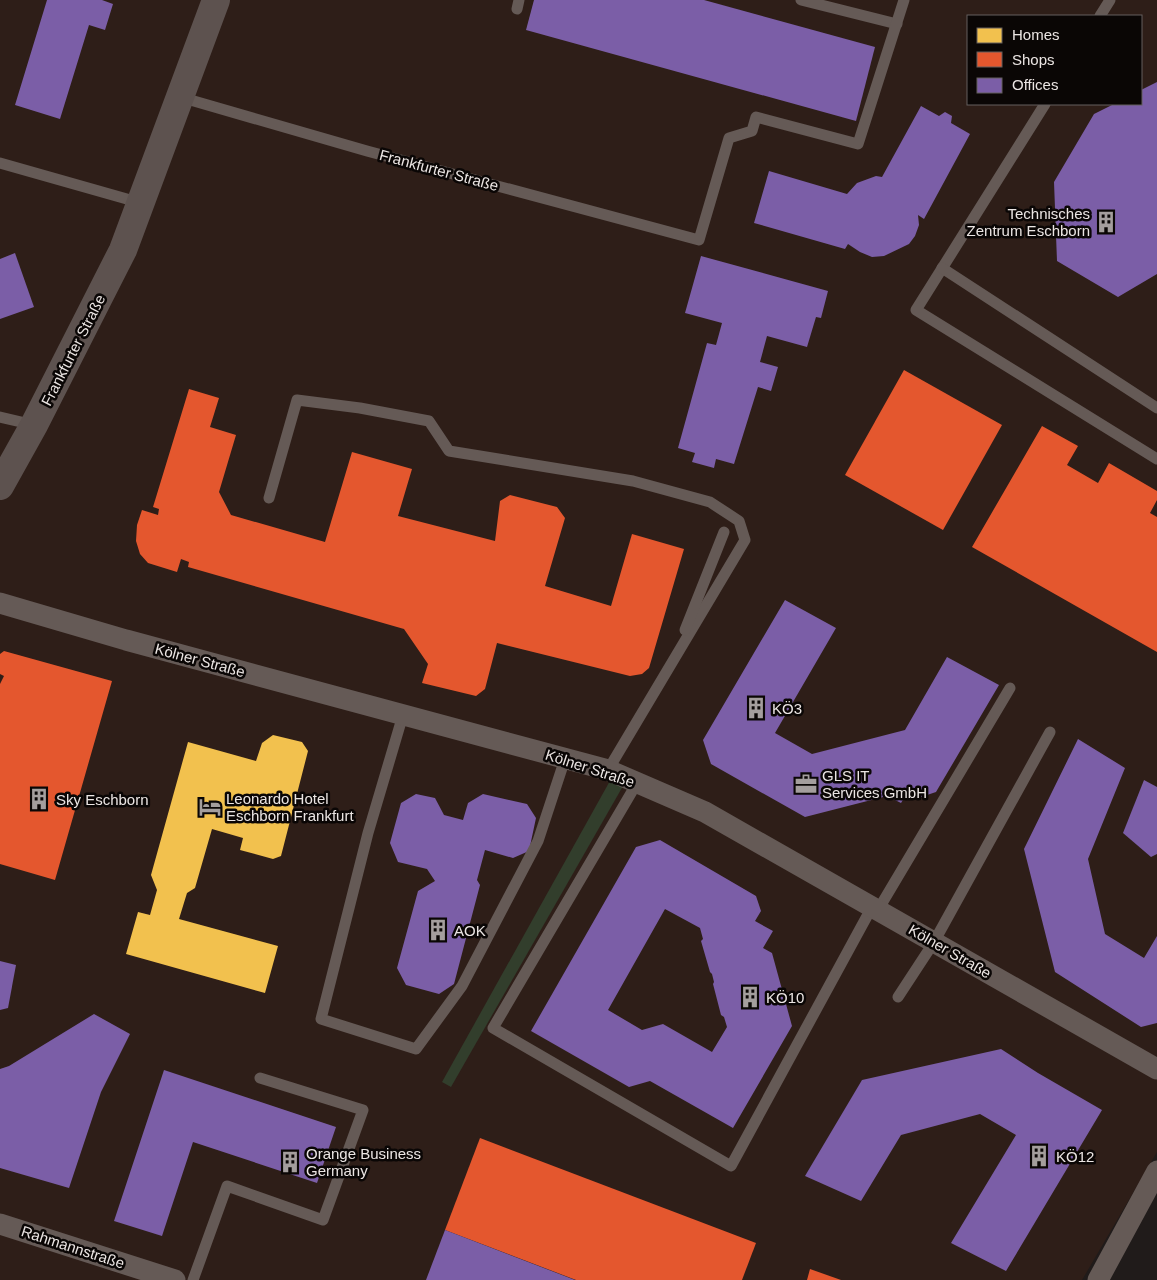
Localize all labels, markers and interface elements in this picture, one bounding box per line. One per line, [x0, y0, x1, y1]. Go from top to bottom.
legend [967, 15, 1142, 105]
text: Homes [1012, 26, 1060, 43]
text: Shops [1012, 51, 1055, 68]
text: Offices [1012, 76, 1058, 93]
street label: Frankfurter Straße [378, 146, 500, 194]
place label: Technisches Zentrum Eschborn [967, 205, 1090, 239]
building icon: Technisches Zentrum Eschborn [1093, 209, 1119, 235]
street label: Frankfurter Straße [38, 292, 108, 408]
street label: Kölner Straße [153, 640, 247, 680]
building icon: KÖ3 [743, 695, 769, 721]
place label: KÖ3 [772, 700, 802, 717]
street label: Kölner Straße [543, 746, 637, 790]
place label: GLS IT Services GmbH [822, 767, 927, 801]
office icon: GLS IT Services GmbH [793, 771, 819, 797]
building icon: Sky Eschborn [26, 786, 52, 812]
place label: Leonardo Hotel Eschborn Frankfurt [226, 790, 354, 824]
place label: Sky Eschborn [56, 791, 149, 808]
hotel icon: Leonardo Hotel Eschborn Frankfurt [197, 794, 223, 820]
building icon: AOK [425, 917, 451, 943]
street label: Kölner Straße [906, 921, 994, 981]
place label: AOK [454, 922, 486, 939]
building icon: KÖ10 [737, 984, 763, 1010]
place label: KÖ10 [766, 989, 804, 1006]
building icon: KÖ12 [1026, 1143, 1052, 1169]
place label: Orange Business Germany [306, 1145, 421, 1179]
place label: KÖ12 [1056, 1148, 1094, 1165]
building icon: Orange Business Germany [277, 1149, 303, 1175]
street label: Rahmannstraße [19, 1222, 127, 1272]

